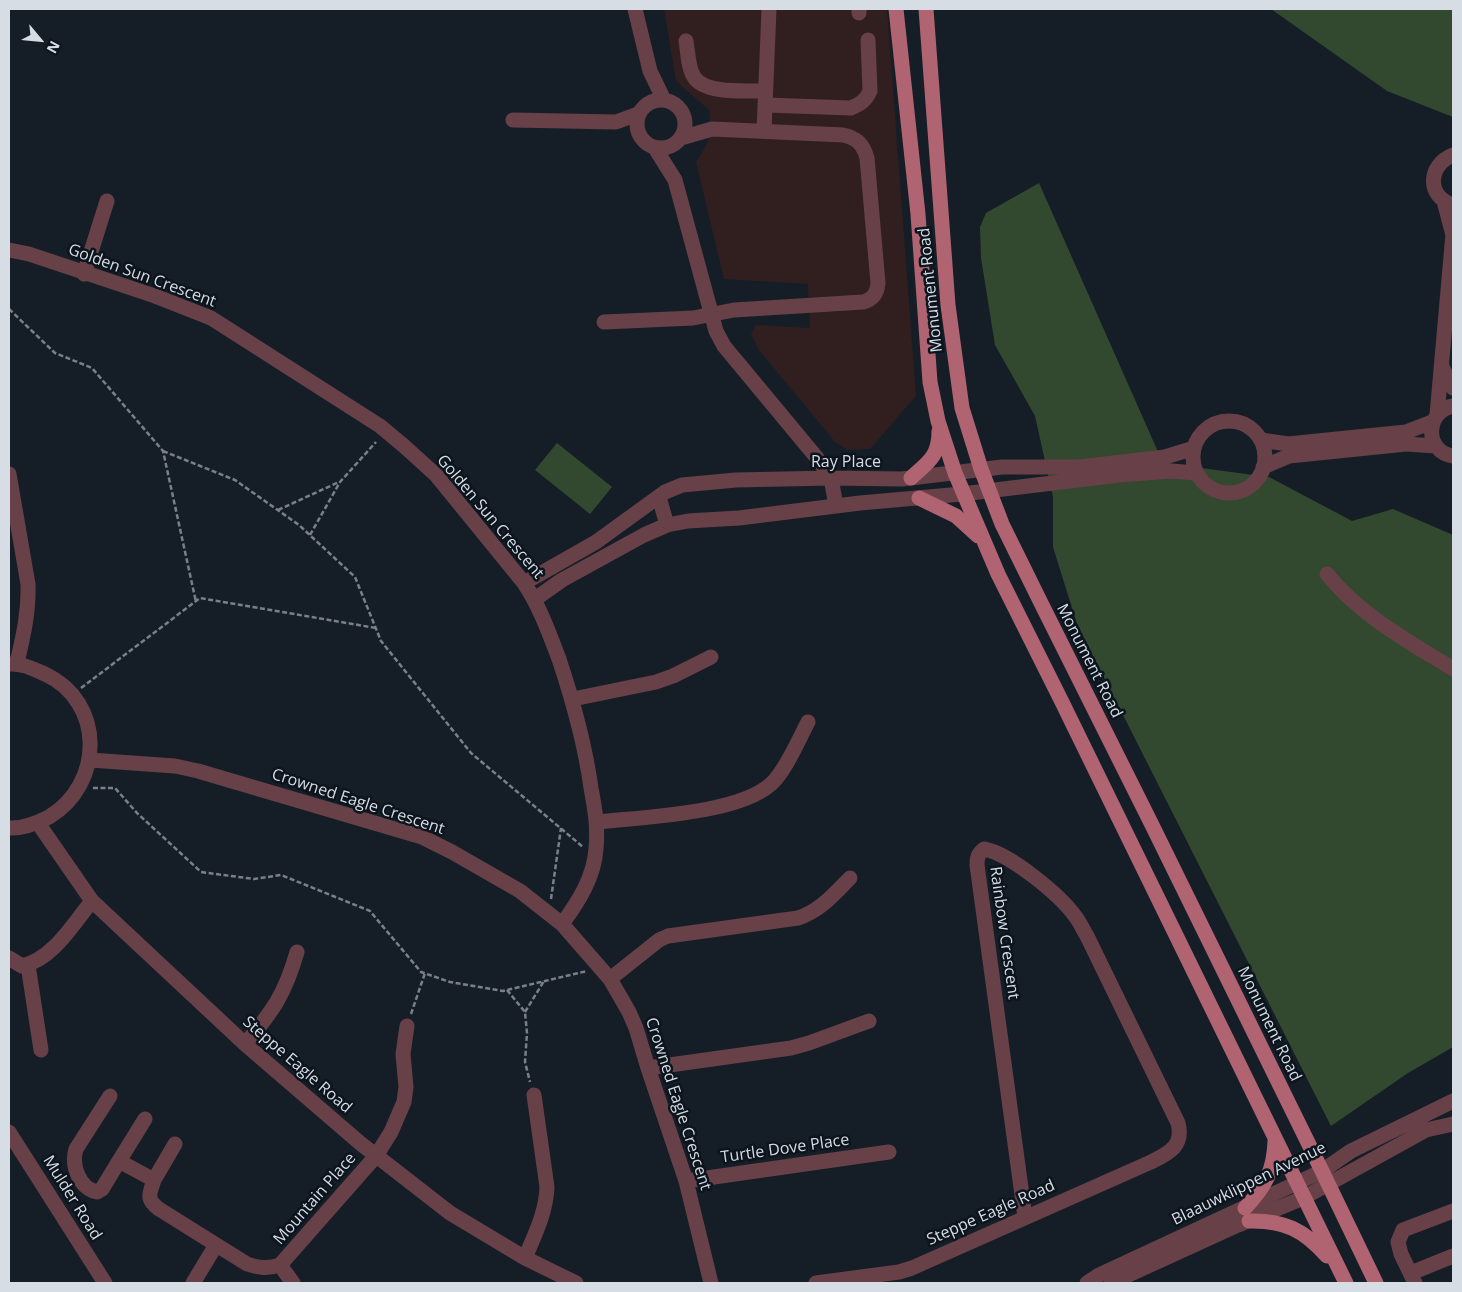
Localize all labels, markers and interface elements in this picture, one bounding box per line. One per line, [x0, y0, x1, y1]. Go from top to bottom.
north arrow [15, 15, 65, 65]
text: N [43, 38, 65, 57]
street label: Monument Road [915, 227, 947, 353]
street label: Golden Sun Crescent [65, 240, 219, 312]
street label: Golden Sun Crescent [433, 451, 547, 583]
street label: Ray Place [811, 452, 881, 472]
street label: Monument Road [1052, 601, 1126, 721]
street label: Crowned Eagle Crescent [269, 765, 447, 839]
street label: Rainbow Crescent [985, 865, 1023, 1001]
street label: Monument Road [1233, 963, 1305, 1085]
street label: Steppe Eagle Road [239, 1012, 355, 1118]
street label: Crowned Eagle Crescent [641, 1015, 715, 1193]
street label: Turtle Dove Place [719, 1130, 851, 1168]
street label: Blaauwklippen Avenue [1169, 1138, 1329, 1230]
street label: Mountain Place [270, 1149, 360, 1249]
street label: Mulder Road [38, 1152, 106, 1244]
street label: Steppe Eagle Road [924, 1176, 1058, 1250]

